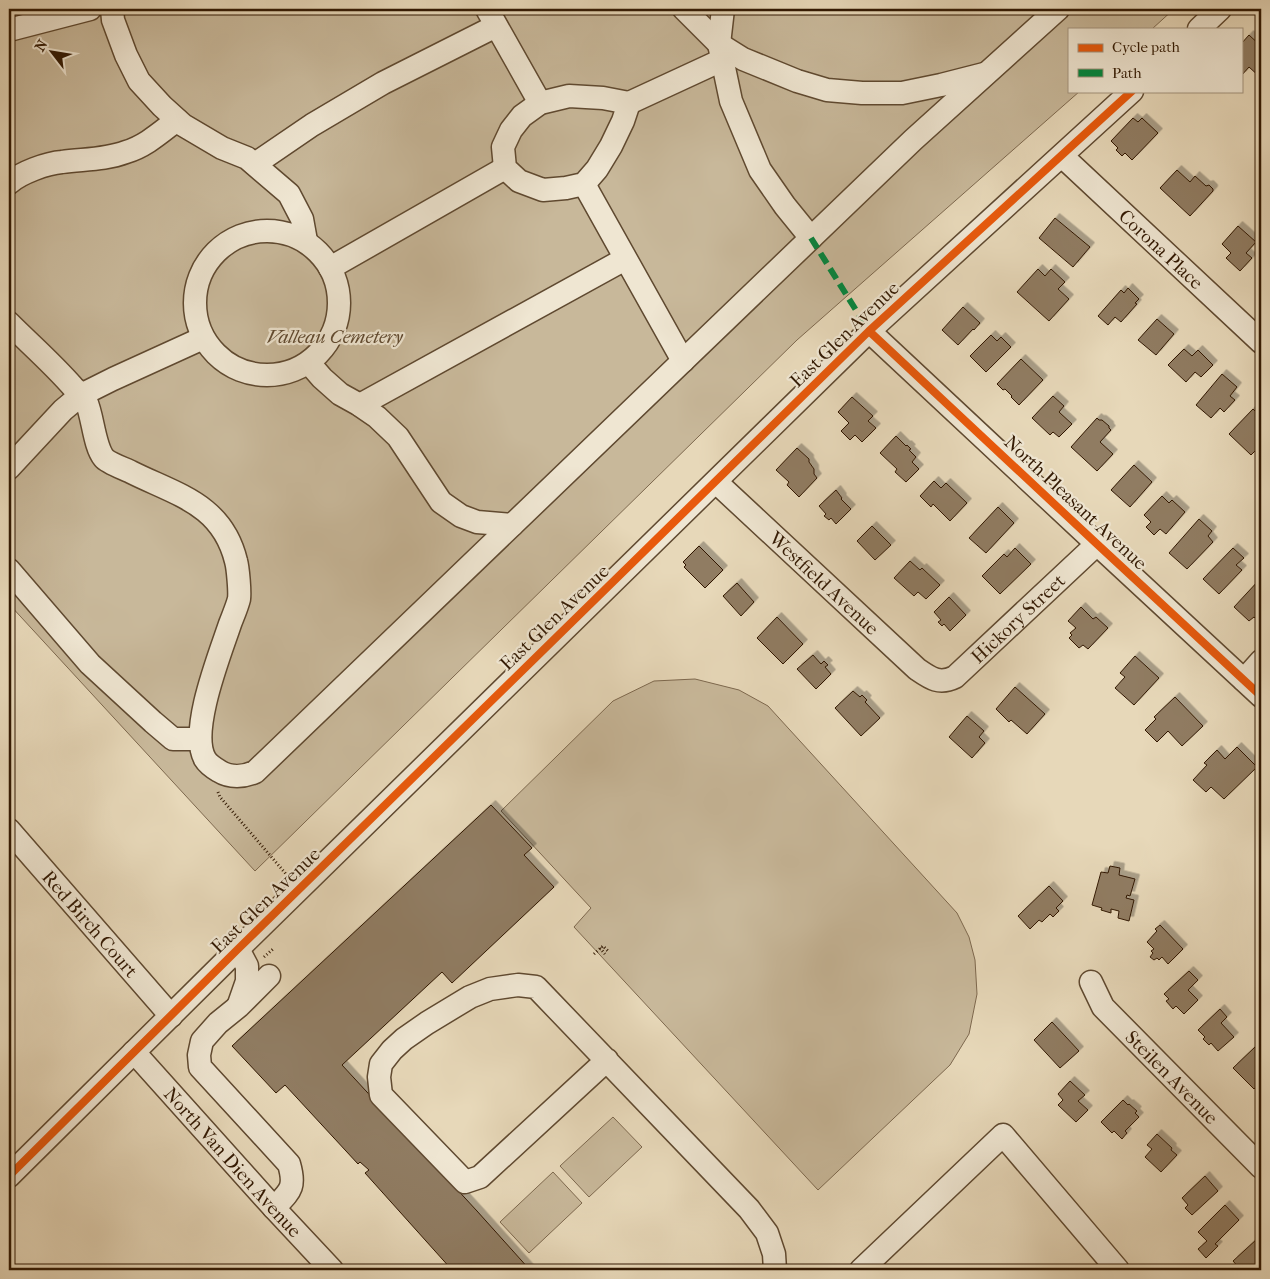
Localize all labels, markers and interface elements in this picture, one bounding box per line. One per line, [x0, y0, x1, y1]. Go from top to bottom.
north arrow [28, 28, 78, 78]
legend [1068, 28, 1242, 92]
text: N [31, 36, 52, 54]
text: Cycle path [1112, 38, 1180, 56]
text: Path [1112, 64, 1142, 82]
street label: Corona Place [1114, 205, 1207, 294]
street label: East Glen Avenue [786, 277, 904, 392]
park label: Valleau Cemetery [267, 326, 404, 348]
street label: North Pleasant Avenue [999, 431, 1151, 575]
street label: Westfield Avenue [764, 527, 883, 640]
street label: East Glen Avenue [496, 560, 614, 675]
street label: Hickory Street [967, 570, 1070, 668]
street label: East Glen Avenue [207, 843, 325, 958]
street label: Red Birch Court [37, 866, 142, 982]
street label: Steilen Avenue [1120, 1026, 1222, 1129]
street label: North Van Dien Avenue [159, 1083, 306, 1242]

